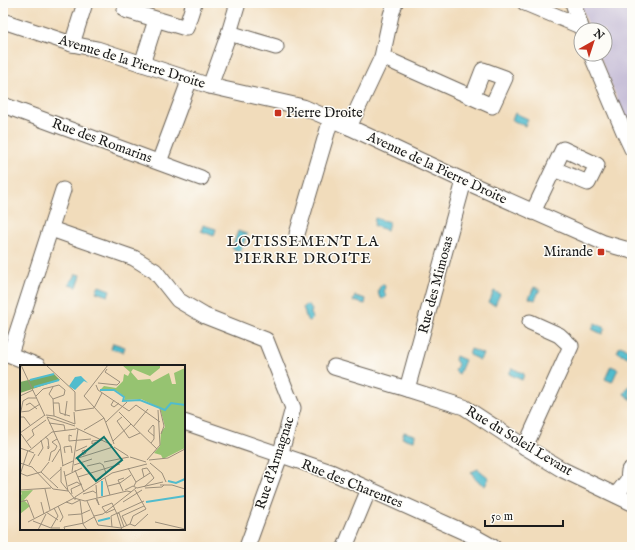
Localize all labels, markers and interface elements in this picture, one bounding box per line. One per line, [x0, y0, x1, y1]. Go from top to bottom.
north arrow [573, 22, 613, 62]
text: N [590, 26, 607, 44]
street label: Avenue de la Pierre Droite [55, 31, 208, 93]
place label: Pierre Droite [286, 104, 363, 122]
marker: Pierre Droite [273, 108, 283, 118]
street label: Rue des Romarins [49, 115, 155, 168]
street label: Avenue de la Pierre Droite [363, 127, 510, 209]
district label: LOTISSEMENT LA PIERRE DROITE [227, 232, 379, 268]
street label: Rue des Mimosas [414, 234, 458, 336]
place label: Mirande [544, 243, 594, 261]
marker: Mirande [596, 247, 606, 257]
inset map [20, 365, 185, 530]
street label: Rue du Soleil Levant [462, 402, 576, 480]
street label: Rue d'Armagnac [252, 414, 298, 512]
street label: Rue des Charentes [299, 455, 405, 513]
scale bar [485, 502, 563, 528]
text: 50 m [491, 509, 513, 524]

